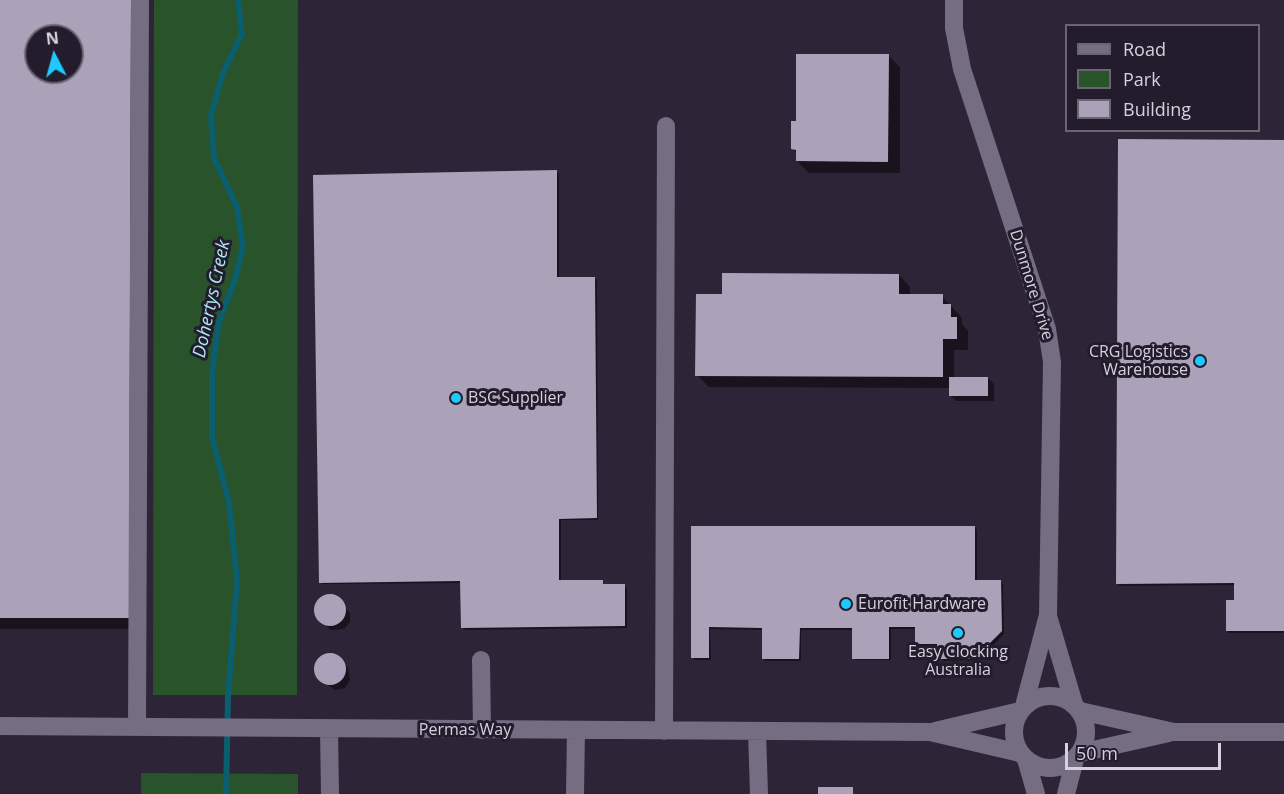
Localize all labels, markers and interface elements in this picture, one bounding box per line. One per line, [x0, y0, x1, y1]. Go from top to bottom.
north arrow [24, 24, 84, 84]
legend [1065, 24, 1260, 132]
text: N [45, 26, 60, 50]
text: Road [1123, 37, 1166, 61]
text: Park [1123, 67, 1161, 91]
text: Building [1123, 97, 1191, 121]
street label: Dunmore Drive [1005, 227, 1057, 343]
water label: Dohertys Creek [189, 238, 235, 360]
place label: CRG Logistics Warehouse [1089, 342, 1188, 380]
marker: CRG Logistics Warehouse [1193, 354, 1207, 368]
place label: BSC Supplier [468, 388, 563, 408]
marker: BSC Supplier [449, 391, 463, 405]
place label: Eurofit Hardware [858, 594, 986, 614]
marker: Eurofit Hardware [839, 597, 853, 611]
marker: Easy Clocking Australia [951, 626, 965, 640]
place label: Easy Clocking Australia [908, 642, 1008, 680]
street label: Permas Way [419, 720, 511, 740]
scale bar [1068, 731, 1224, 769]
text: 50 m [1076, 741, 1118, 765]

